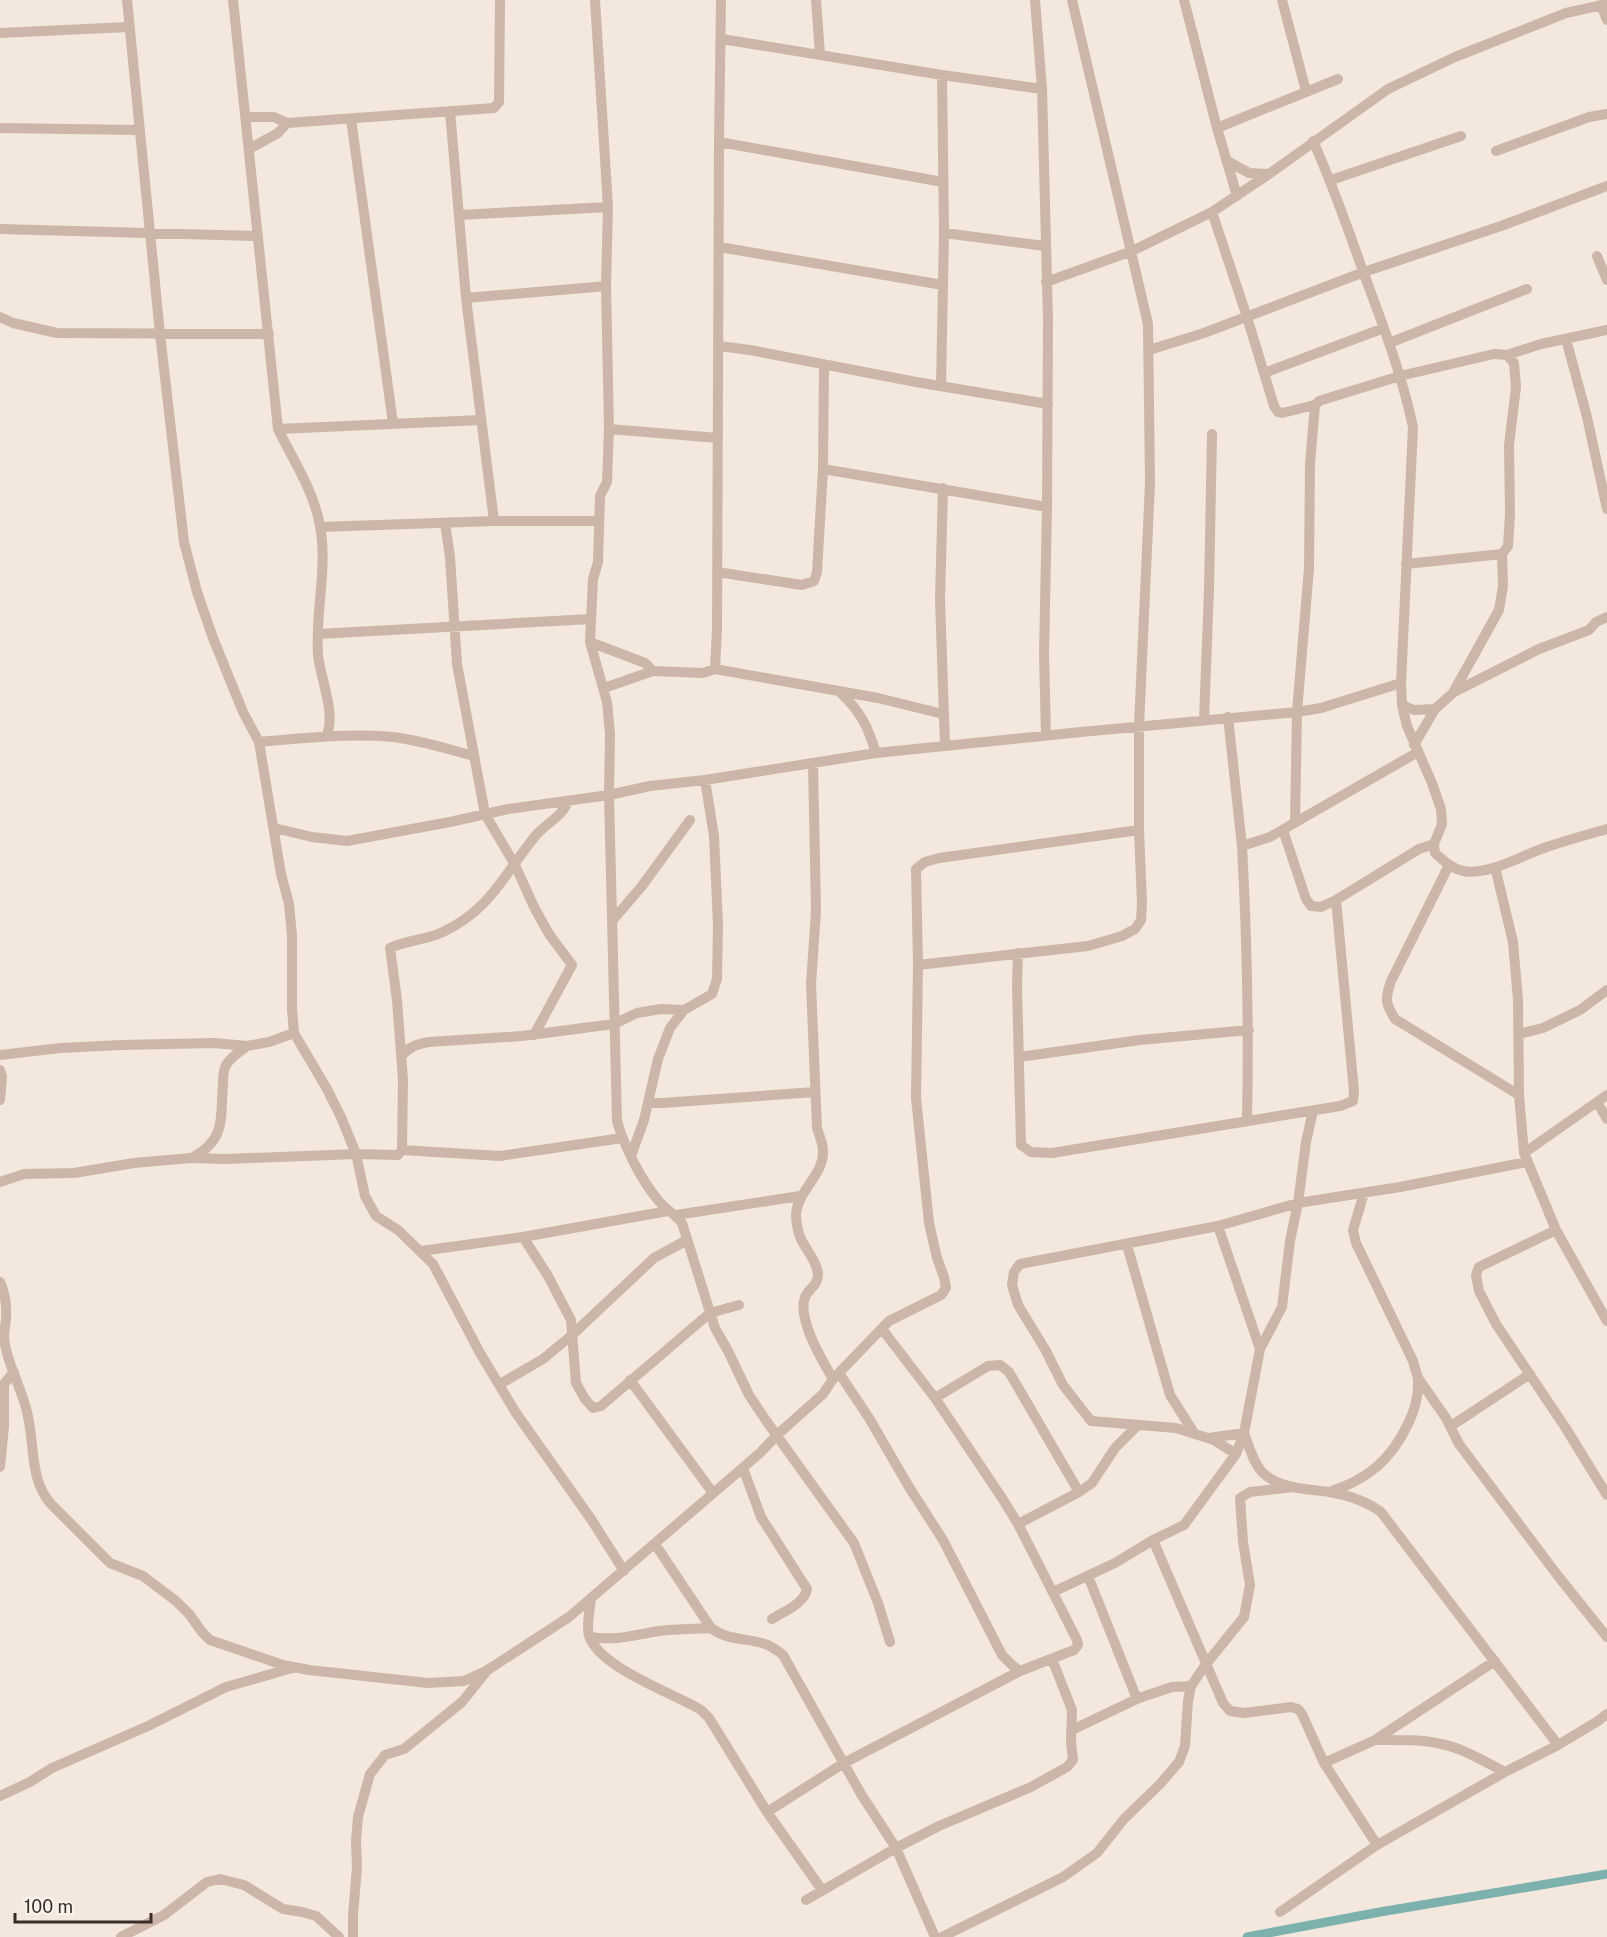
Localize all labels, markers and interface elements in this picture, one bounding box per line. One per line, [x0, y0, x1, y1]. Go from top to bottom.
scale bar [15, 1886, 152, 1924]
text: 100 m [24, 1896, 73, 1917]

